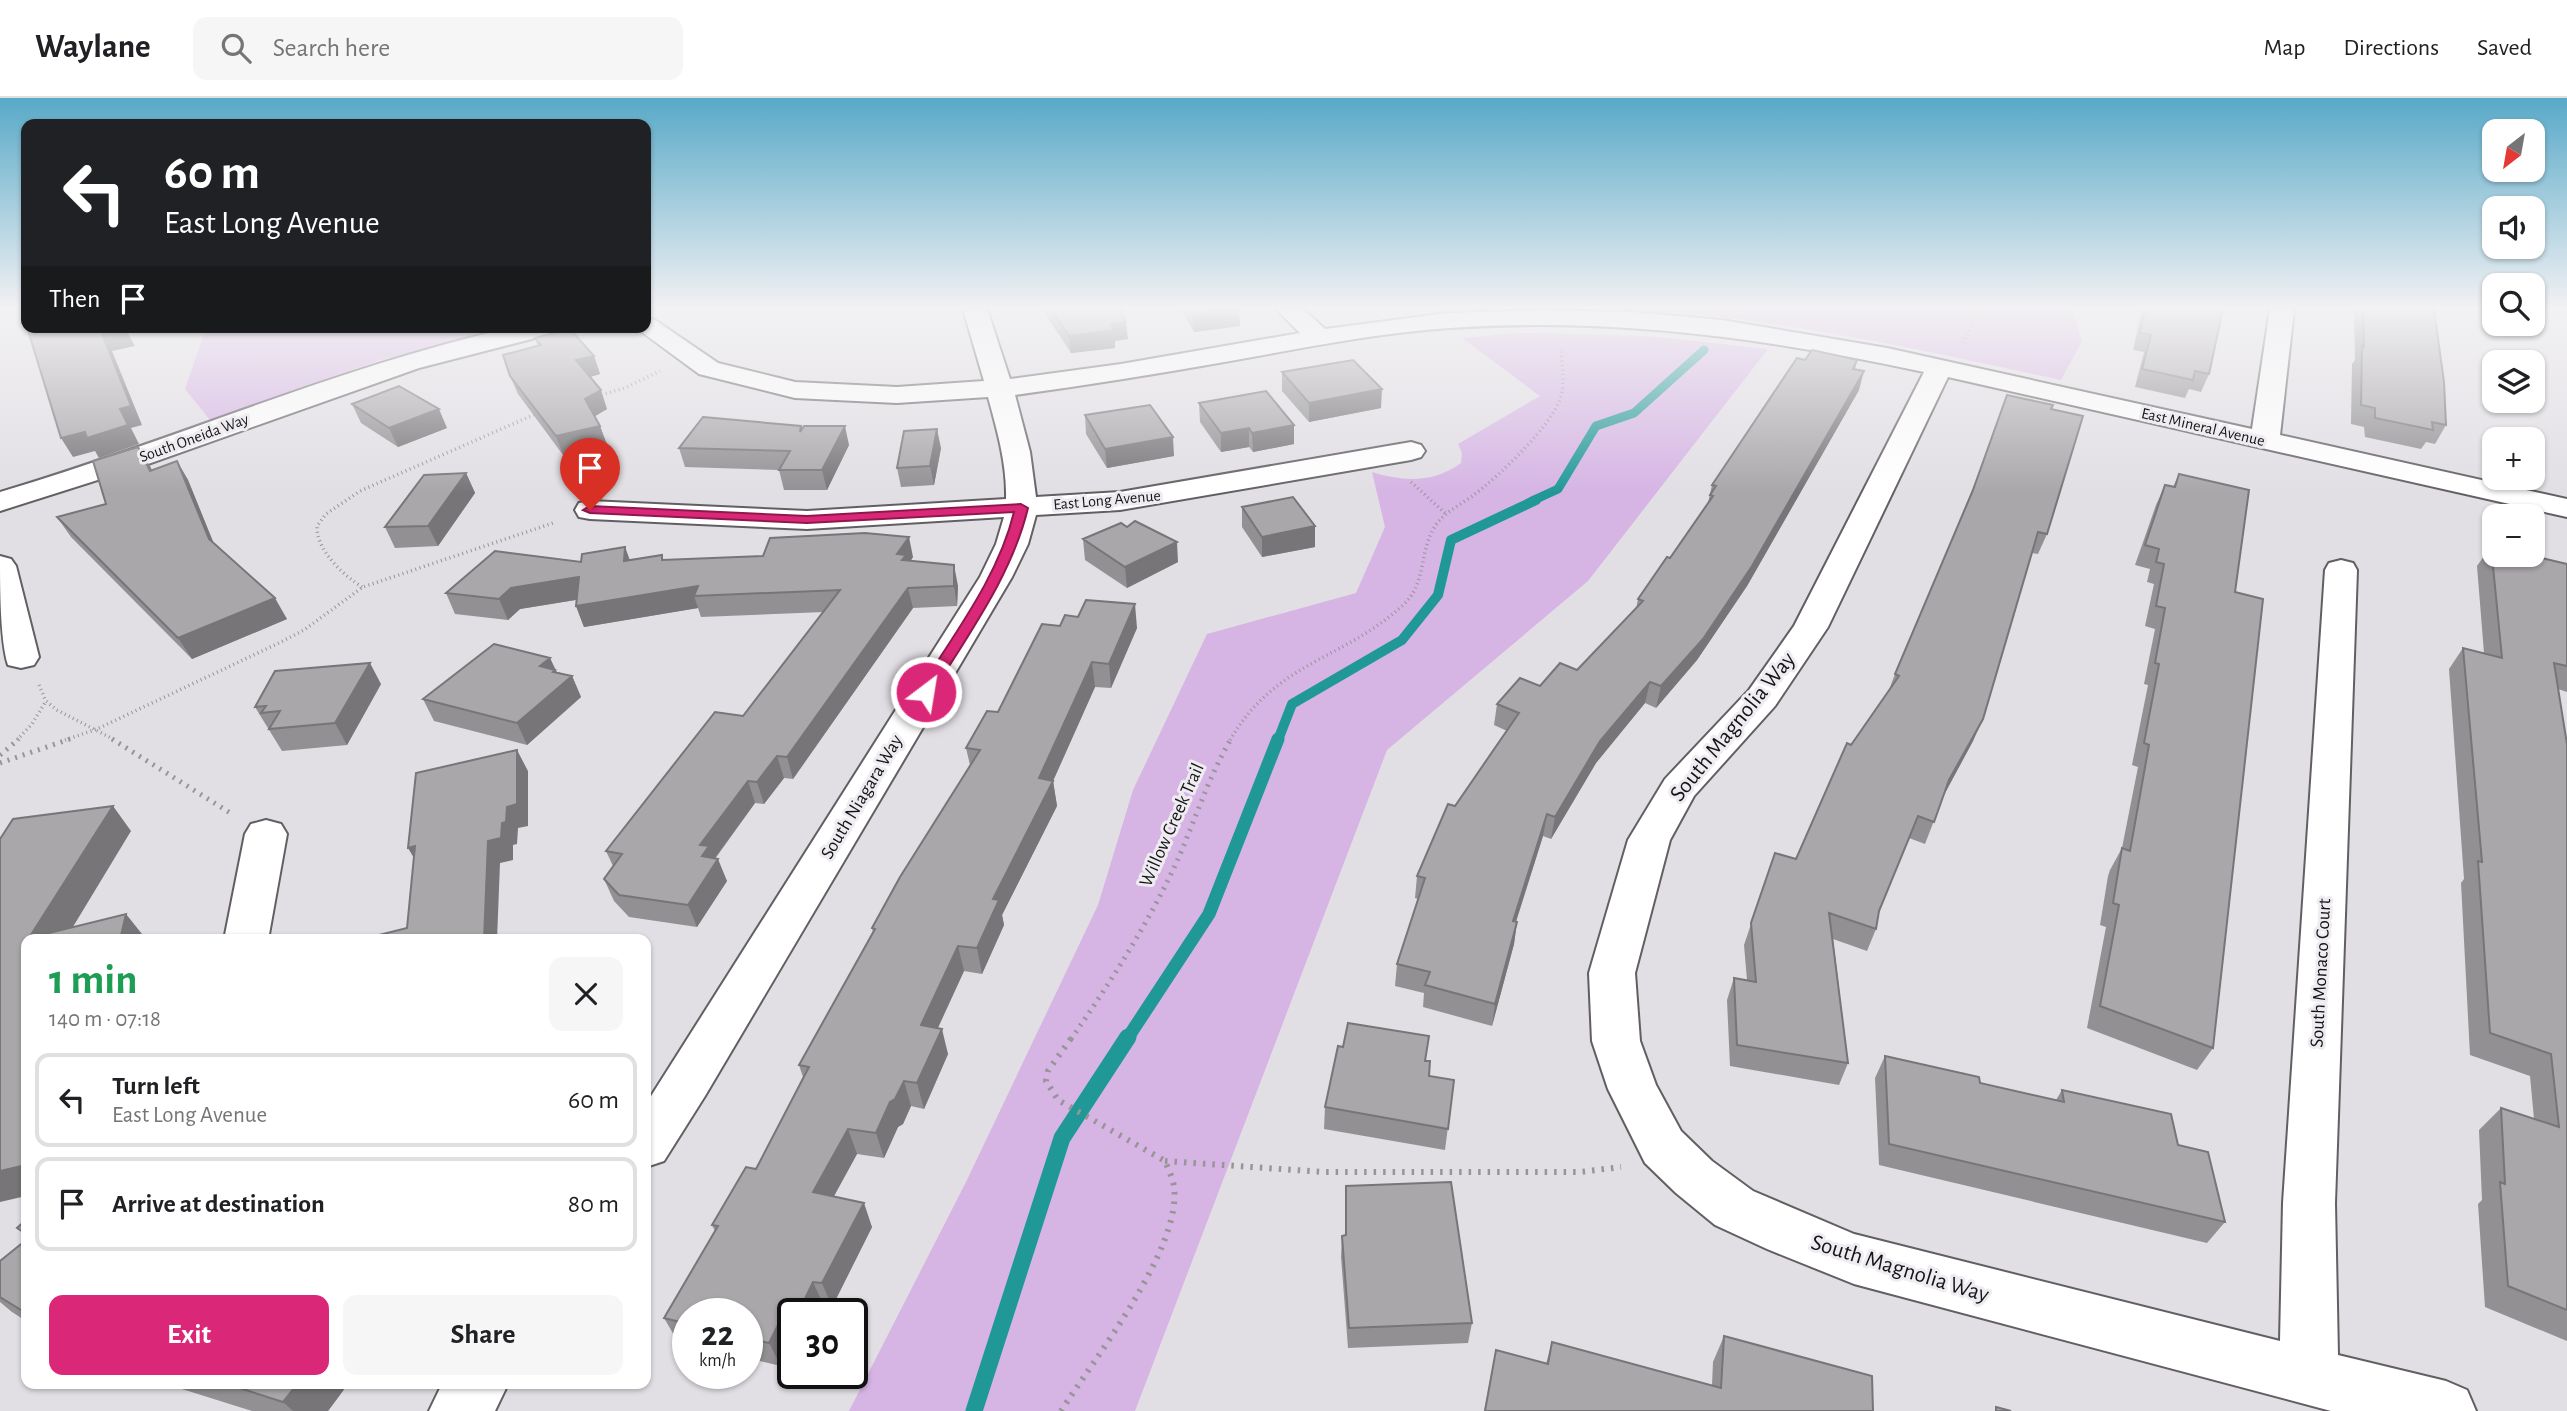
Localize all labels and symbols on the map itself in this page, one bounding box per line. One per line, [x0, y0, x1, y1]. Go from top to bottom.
north arrow [2482, 119, 2544, 182]
street label: East Mineral Avenue [2140, 405, 2266, 449]
street label: South Oneida Way [137, 411, 251, 466]
pin [560, 438, 620, 510]
street label: East Long Avenue [1053, 487, 1161, 513]
street label: South Magnolia Way [1666, 648, 1800, 806]
position arrow [889, 655, 963, 729]
street label: South Niagara Way [818, 732, 906, 862]
street label: Willow Creek Trail [1136, 760, 1208, 890]
street label: South Monaco Court [2308, 898, 2334, 1048]
street label: South Magnolia Way [1808, 1231, 1992, 1307]
speed limit sign: 30 [777, 1298, 868, 1389]

